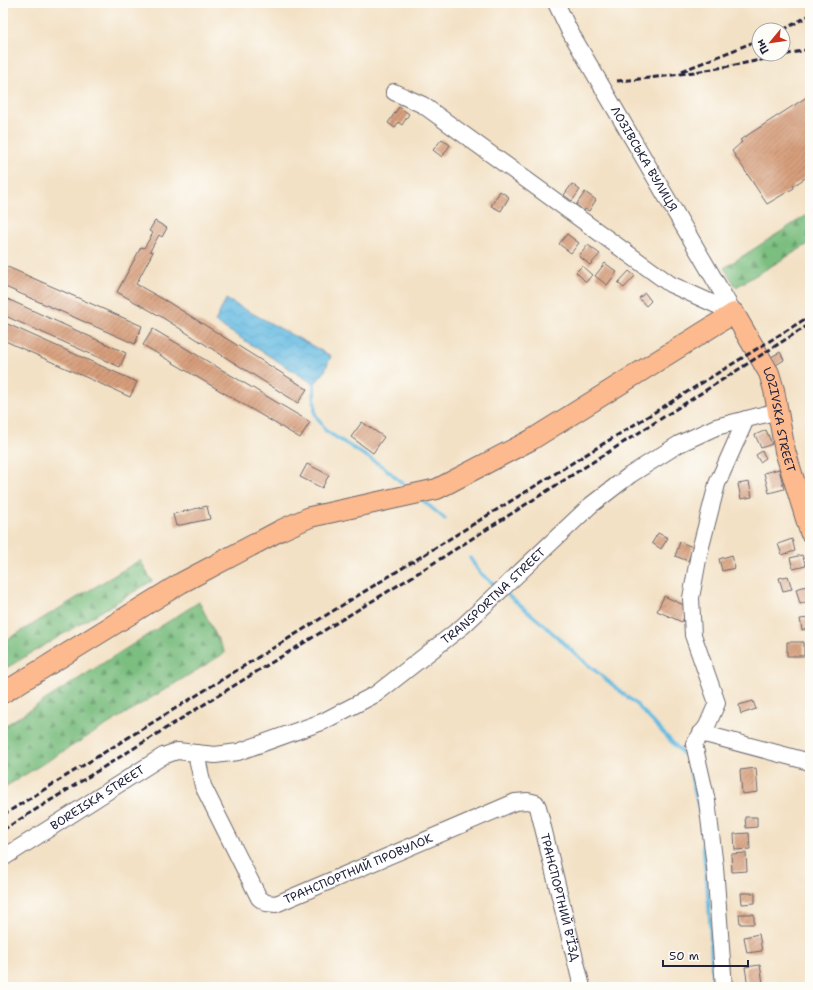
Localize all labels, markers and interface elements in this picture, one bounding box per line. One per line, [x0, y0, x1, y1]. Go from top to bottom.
north arrow [751, 22, 791, 62]
text: Пн [753, 37, 773, 57]
street label: ЛОЗІВСЬКА ВУЛИЦЯ [607, 103, 681, 214]
street label: LOZIVSKA STREET [759, 364, 799, 475]
street label: TRANSPORTNA STREET [438, 544, 549, 648]
street label: BOREISKA STREET [47, 761, 148, 834]
street label: ТРАНСПОРТНИЙ ПРОВУЛОК [281, 830, 435, 908]
street label: ТРАНСПОРТНИЙ В'ЇЗД [537, 832, 583, 963]
scale bar [663, 942, 748, 968]
text: 50 m [669, 948, 699, 964]

